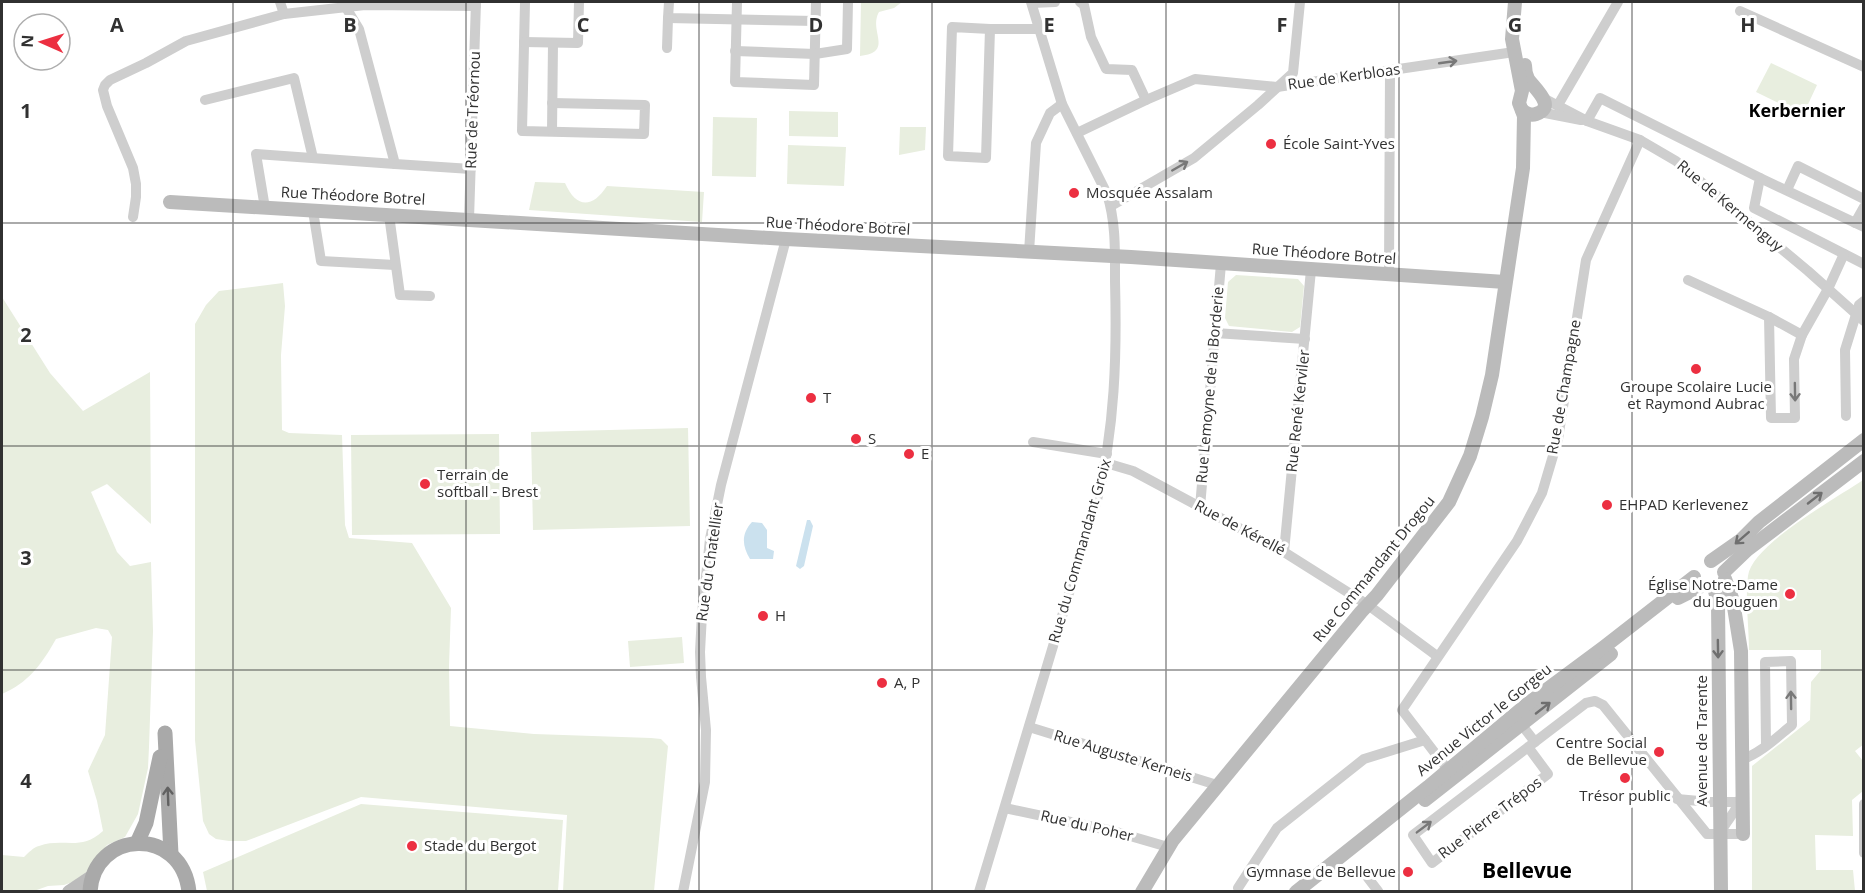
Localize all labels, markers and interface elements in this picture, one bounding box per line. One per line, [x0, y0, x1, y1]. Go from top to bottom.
text: A [110, 11, 124, 38]
text: B [343, 11, 357, 38]
text: C [577, 11, 590, 38]
text: D [809, 11, 823, 38]
text: E [1043, 11, 1055, 38]
text: F [1277, 11, 1287, 38]
text: G [1508, 11, 1522, 38]
text: H [1740, 11, 1756, 38]
north arrow [12, 12, 72, 72]
text: N [16, 34, 38, 48]
street label: Rue de Tréornou [460, 51, 484, 169]
one-way arrow [1437, 57, 1457, 68]
street label: Rue de Kerbloas [1286, 58, 1401, 94]
text: 1 [20, 97, 32, 124]
district label: Kerbernier [1748, 98, 1846, 122]
place label: École Saint-Yves [1283, 133, 1395, 153]
marker: École Saint-Yves [1264, 137, 1278, 151]
street label: Rue de Kermenguy [1674, 155, 1788, 256]
one-way arrow [1171, 160, 1188, 172]
street label: Rue Théodore Botrel [280, 181, 426, 209]
place label: Mosquée Assalam [1086, 182, 1213, 202]
marker: Mosquée Assalam [1067, 186, 1081, 200]
street label: Rue Théodore Botrel [765, 211, 911, 239]
street label: Rue Théodore Botrel [1251, 238, 1397, 268]
street label: Rue Lemoyne de la Borderie [1190, 286, 1228, 484]
street label: Rue de Champagne [1541, 318, 1585, 456]
text: 2 [20, 321, 32, 348]
street label: Rue René Kerviler [1281, 349, 1313, 473]
marker: Groupe Scolaire Lucie et Raymond Aubrac [1689, 362, 1703, 376]
place label: Groupe Scolaire Lucie et Raymond Aubrac [1620, 376, 1772, 413]
one-way arrow [1789, 382, 1801, 402]
place label: T [823, 387, 832, 407]
marker: T [804, 391, 818, 405]
place label: S [868, 428, 876, 448]
marker: S [849, 432, 863, 446]
place label: E [921, 443, 929, 463]
marker: E [902, 447, 916, 461]
street label: Rue du Commandant Groix [1043, 456, 1115, 645]
place label: Terrain de softball - Brest [437, 464, 538, 501]
marker: Terrain de softball - Brest [418, 477, 432, 491]
street label: Rue Commandant Drogou [1308, 491, 1439, 646]
one-way arrow [1806, 492, 1822, 505]
place label: EHPAD Kerlevenez [1619, 494, 1748, 514]
street label: Rue de Kérellé [1191, 495, 1290, 560]
marker: EHPAD Kerlevenez [1600, 498, 1614, 512]
street label: Rue du Chatellier [691, 501, 727, 623]
one-way arrow [1734, 531, 1749, 545]
text: 3 [20, 544, 32, 571]
place label: Église Notre-Dame du Bouguen [1648, 574, 1778, 611]
marker: Église Notre-Dame du Bouguen [1783, 587, 1797, 601]
place label: H [775, 605, 786, 625]
marker: H [756, 609, 770, 623]
one-way arrow [1712, 639, 1724, 659]
street label: Avenue Victor le Gorgeu [1412, 658, 1555, 780]
place label: A, P [894, 672, 920, 692]
street label: Avenue de Tarente [1691, 675, 1711, 807]
marker: A, P [875, 676, 889, 690]
one-way arrow [1785, 691, 1797, 711]
one-way arrow [1535, 701, 1551, 714]
street label: Rue Auguste Kerneis [1052, 724, 1195, 786]
place label: Centre Social de Bellevue [1556, 732, 1647, 769]
marker: Centre Social de Bellevue [1652, 745, 1666, 759]
text: 4 [20, 767, 32, 794]
marker: Trésor public [1618, 771, 1632, 785]
street label: Rue Pierre Trépos [1434, 772, 1545, 863]
place label: Trésor public [1579, 785, 1671, 805]
one-way arrow [162, 786, 173, 806]
street label: Rue du Poher [1039, 805, 1136, 845]
one-way arrow [1416, 820, 1432, 833]
place label: Stade du Bergot [424, 835, 536, 855]
marker: Stade du Bergot [405, 839, 419, 853]
district label: Bellevue [1482, 856, 1572, 884]
place label: Gymnase de Bellevue [1246, 861, 1396, 881]
marker: Gymnase de Bellevue [1401, 865, 1415, 879]

